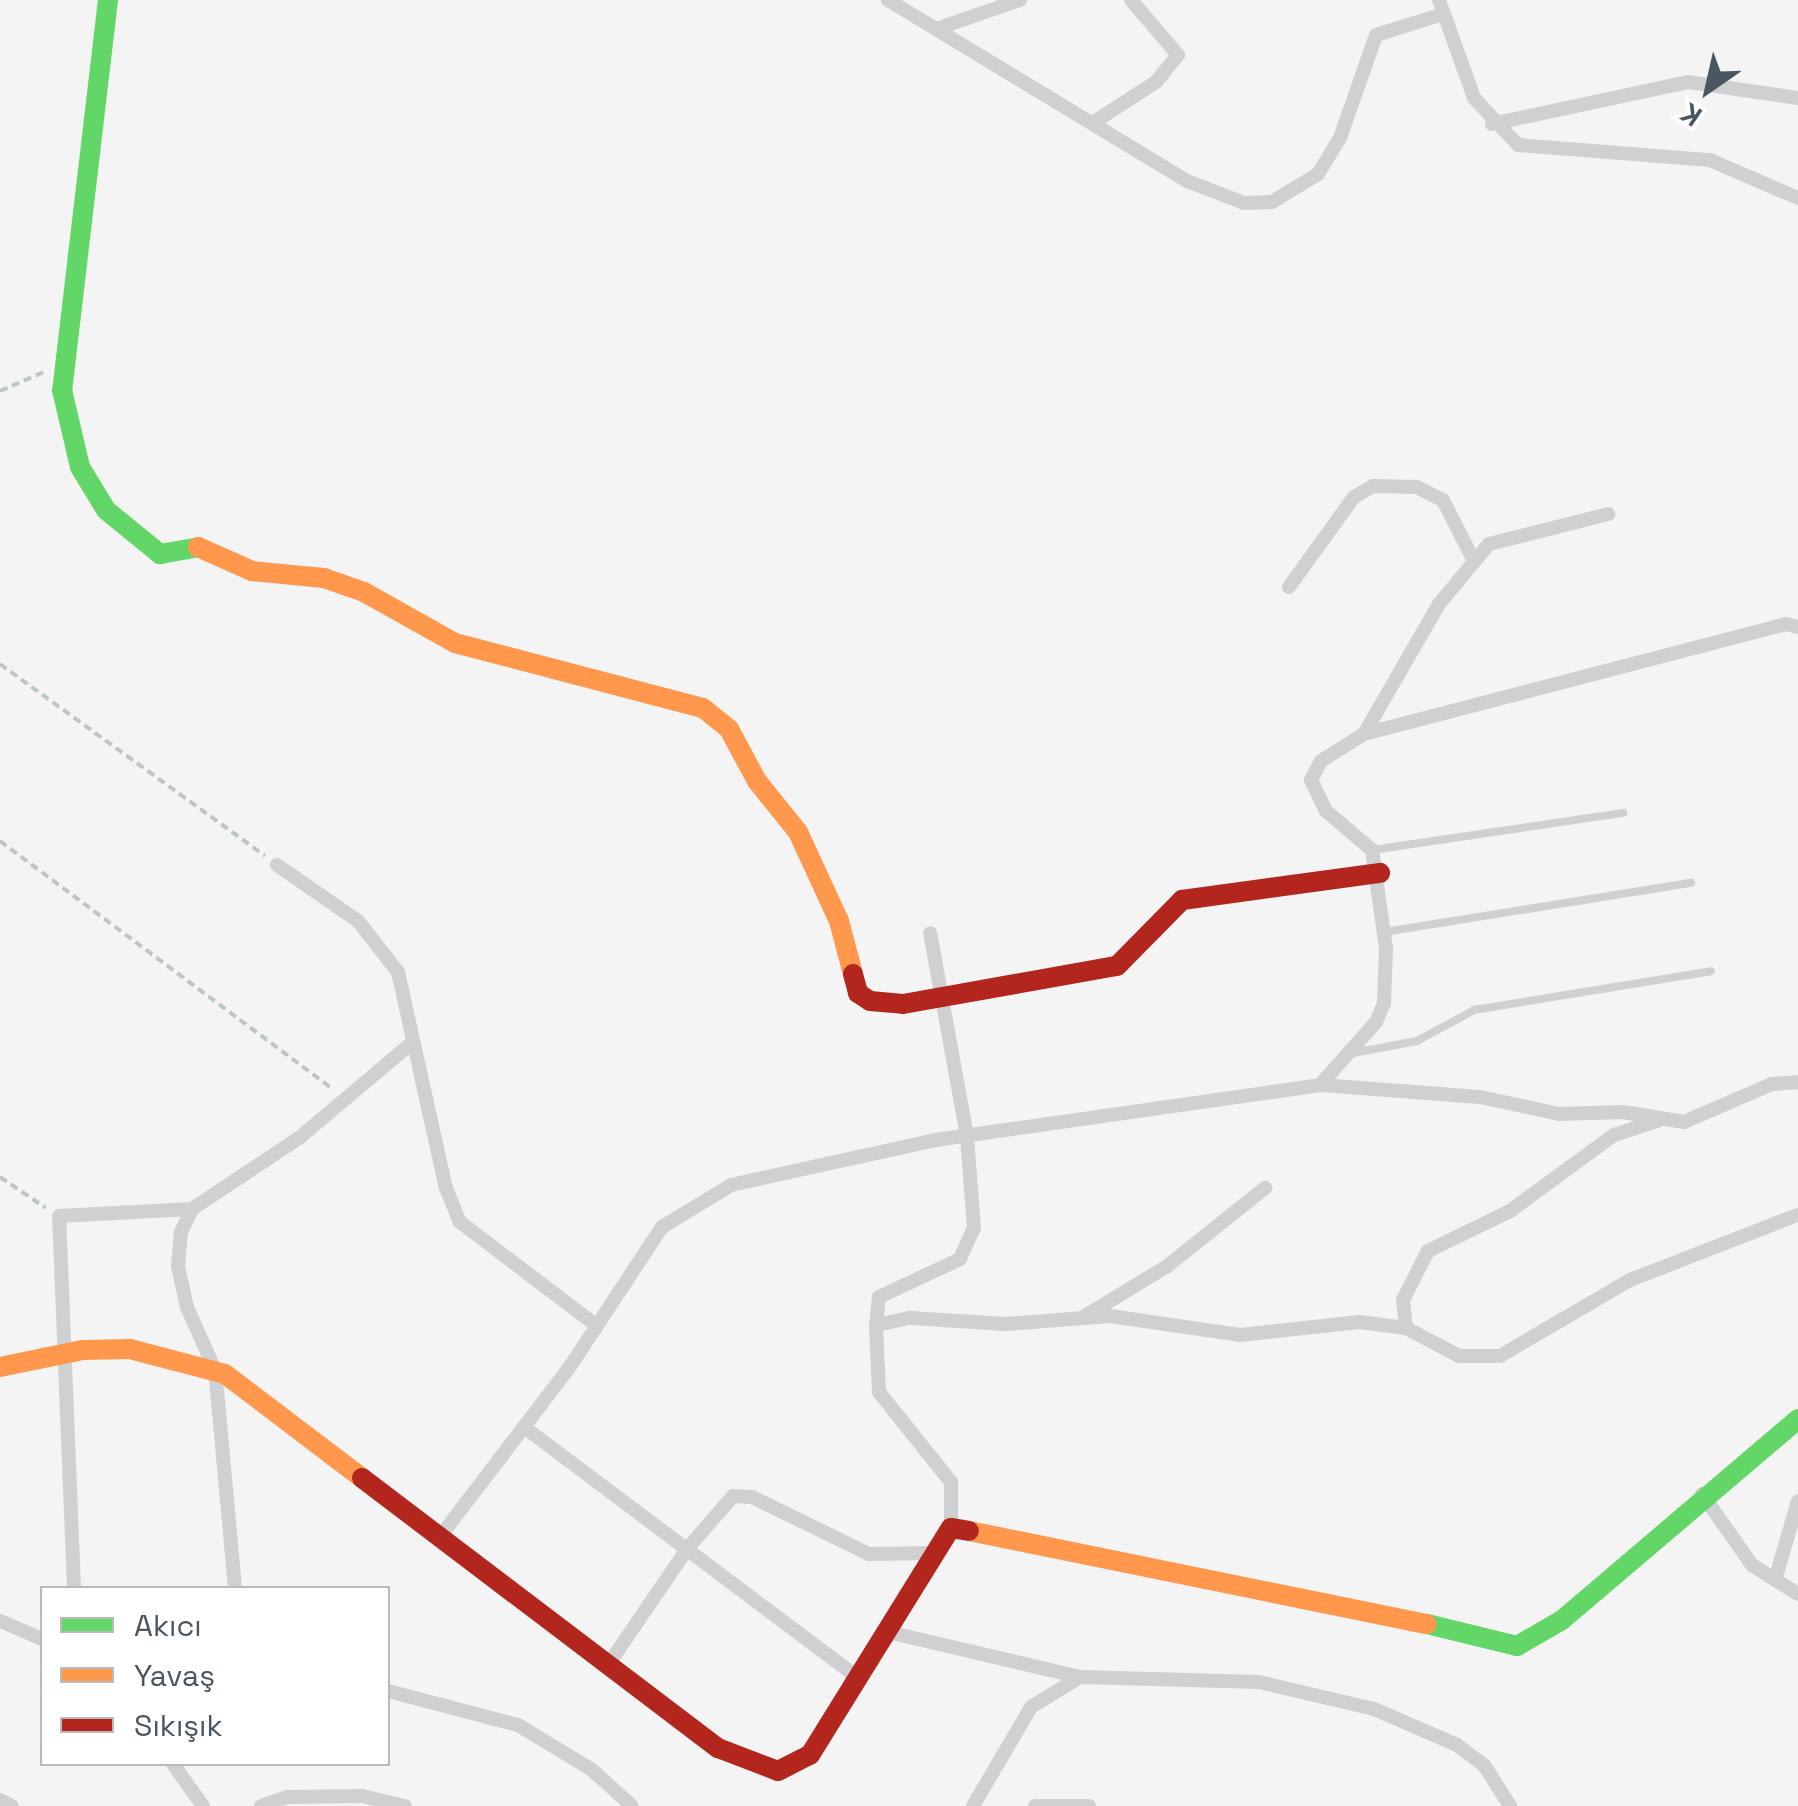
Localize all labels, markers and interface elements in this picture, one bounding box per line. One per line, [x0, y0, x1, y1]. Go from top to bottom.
north arrow [1658, 40, 1758, 140]
text: K [1674, 95, 1709, 135]
legend [40, 1586, 390, 1766]
text: Akıcı [134, 1606, 202, 1645]
text: Yavaş [134, 1656, 215, 1695]
text: Sıkışık [134, 1706, 223, 1745]

